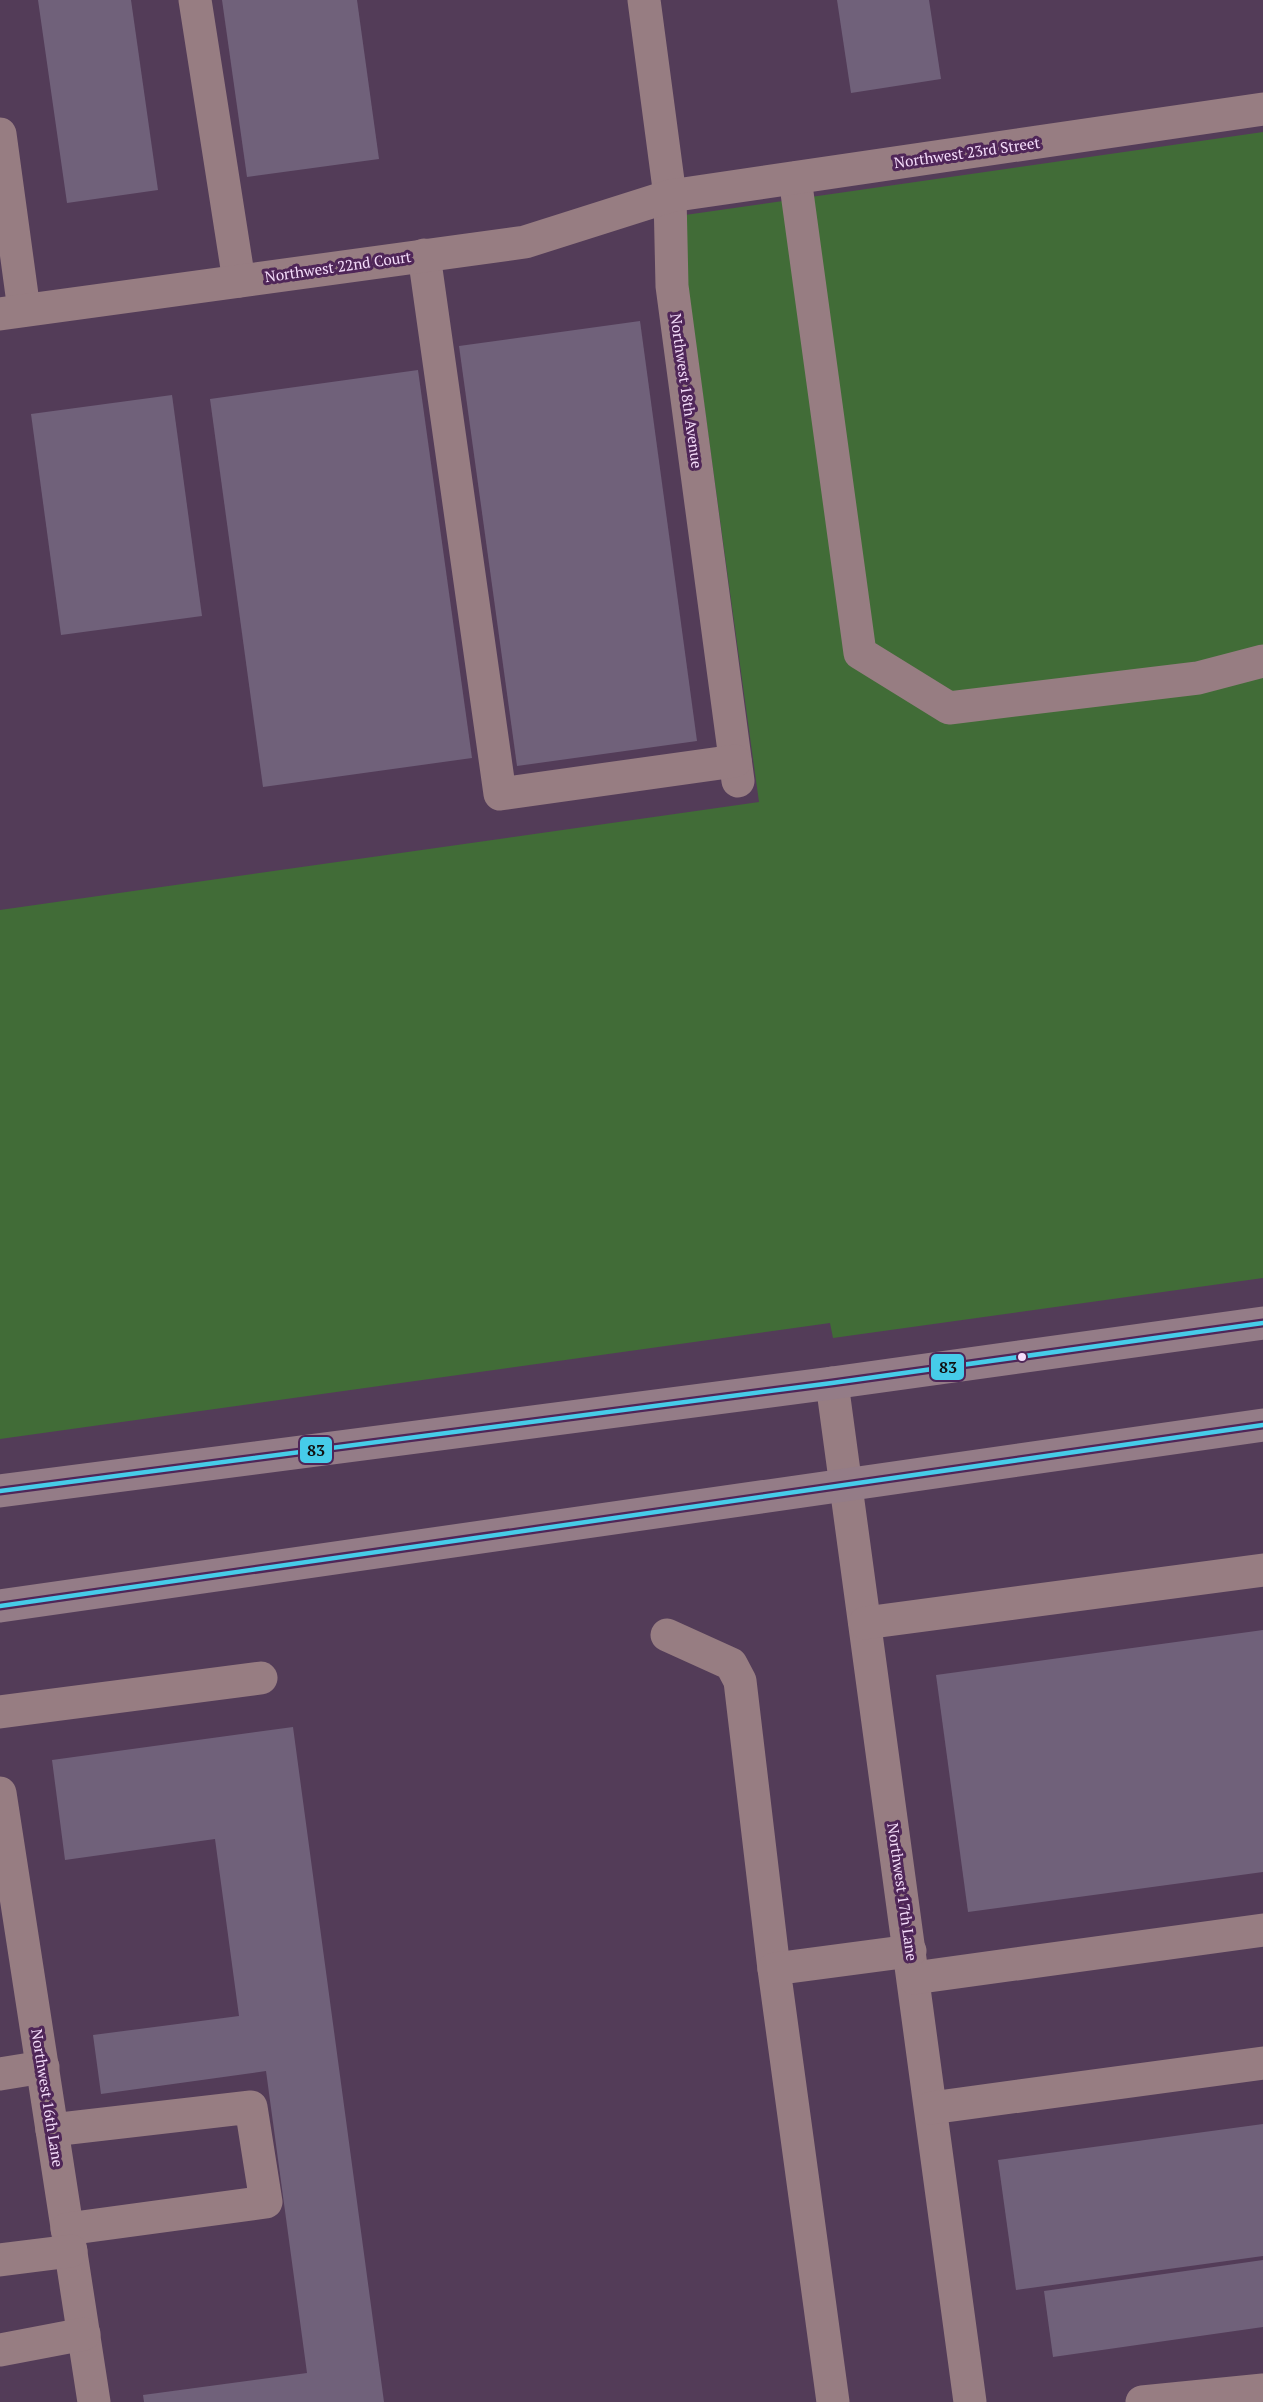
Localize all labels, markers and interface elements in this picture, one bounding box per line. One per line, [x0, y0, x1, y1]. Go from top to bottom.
street label: Northwest 23rd Street [893, 132, 1042, 172]
street label: Northwest 22nd Court [263, 246, 413, 286]
street label: Northwest 18th Avenue [666, 312, 708, 470]
unlabelled marker [1016, 1351, 1028, 1363]
line badge: 83 [930, 1353, 965, 1381]
text: 83 [939, 1356, 957, 1378]
line badge: 83 [299, 1436, 333, 1464]
text: 83 [307, 1439, 325, 1461]
street label: Northwest 17th Lane [883, 1822, 923, 1962]
street label: Northwest 16th Lane [27, 2027, 69, 2168]

